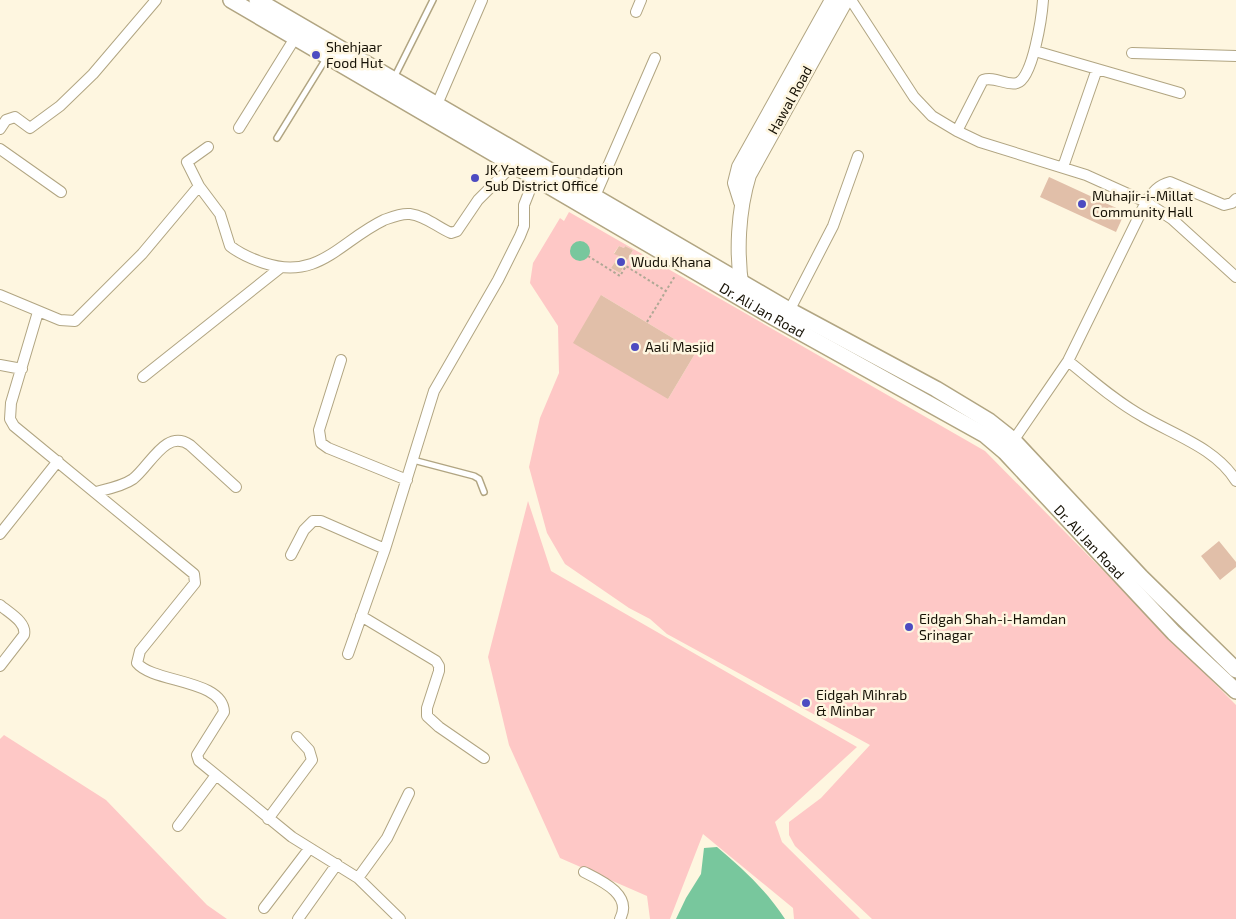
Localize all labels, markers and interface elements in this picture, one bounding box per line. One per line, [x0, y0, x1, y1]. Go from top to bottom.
place label: Shehjaar Food Hut [326, 38, 383, 71]
marker: Shehjaar Food Hut [310, 49, 322, 61]
street label: Hawal Road [764, 63, 815, 137]
place label: JK Yateem Foundation Sub District Office [485, 161, 623, 194]
marker: JK Yateem Foundation Sub District Office [469, 172, 481, 184]
place label: Muhajir-i-Millat Community Hall [1092, 187, 1194, 220]
marker: Muhajir-i-Millat Community Hall [1076, 198, 1088, 210]
place label: Wudu Khana [631, 253, 711, 270]
marker: Wudu Khana [615, 256, 627, 268]
street label: Dr. Ali Jan Road [717, 279, 808, 341]
place label: Aali Masjid [645, 338, 714, 355]
marker: Aali Masjid [629, 341, 641, 353]
street label: Dr. Ali Jan Road [1051, 501, 1128, 582]
place label: Eidgah Shah-i-Hamdan Srinagar [919, 610, 1066, 643]
marker: Eidgah Shah-i-Hamdan Srinagar [903, 621, 915, 633]
place label: Eidgah Mihrab & Minbar [816, 686, 907, 719]
marker: Eidgah Mihrab & Minbar [800, 697, 812, 709]

